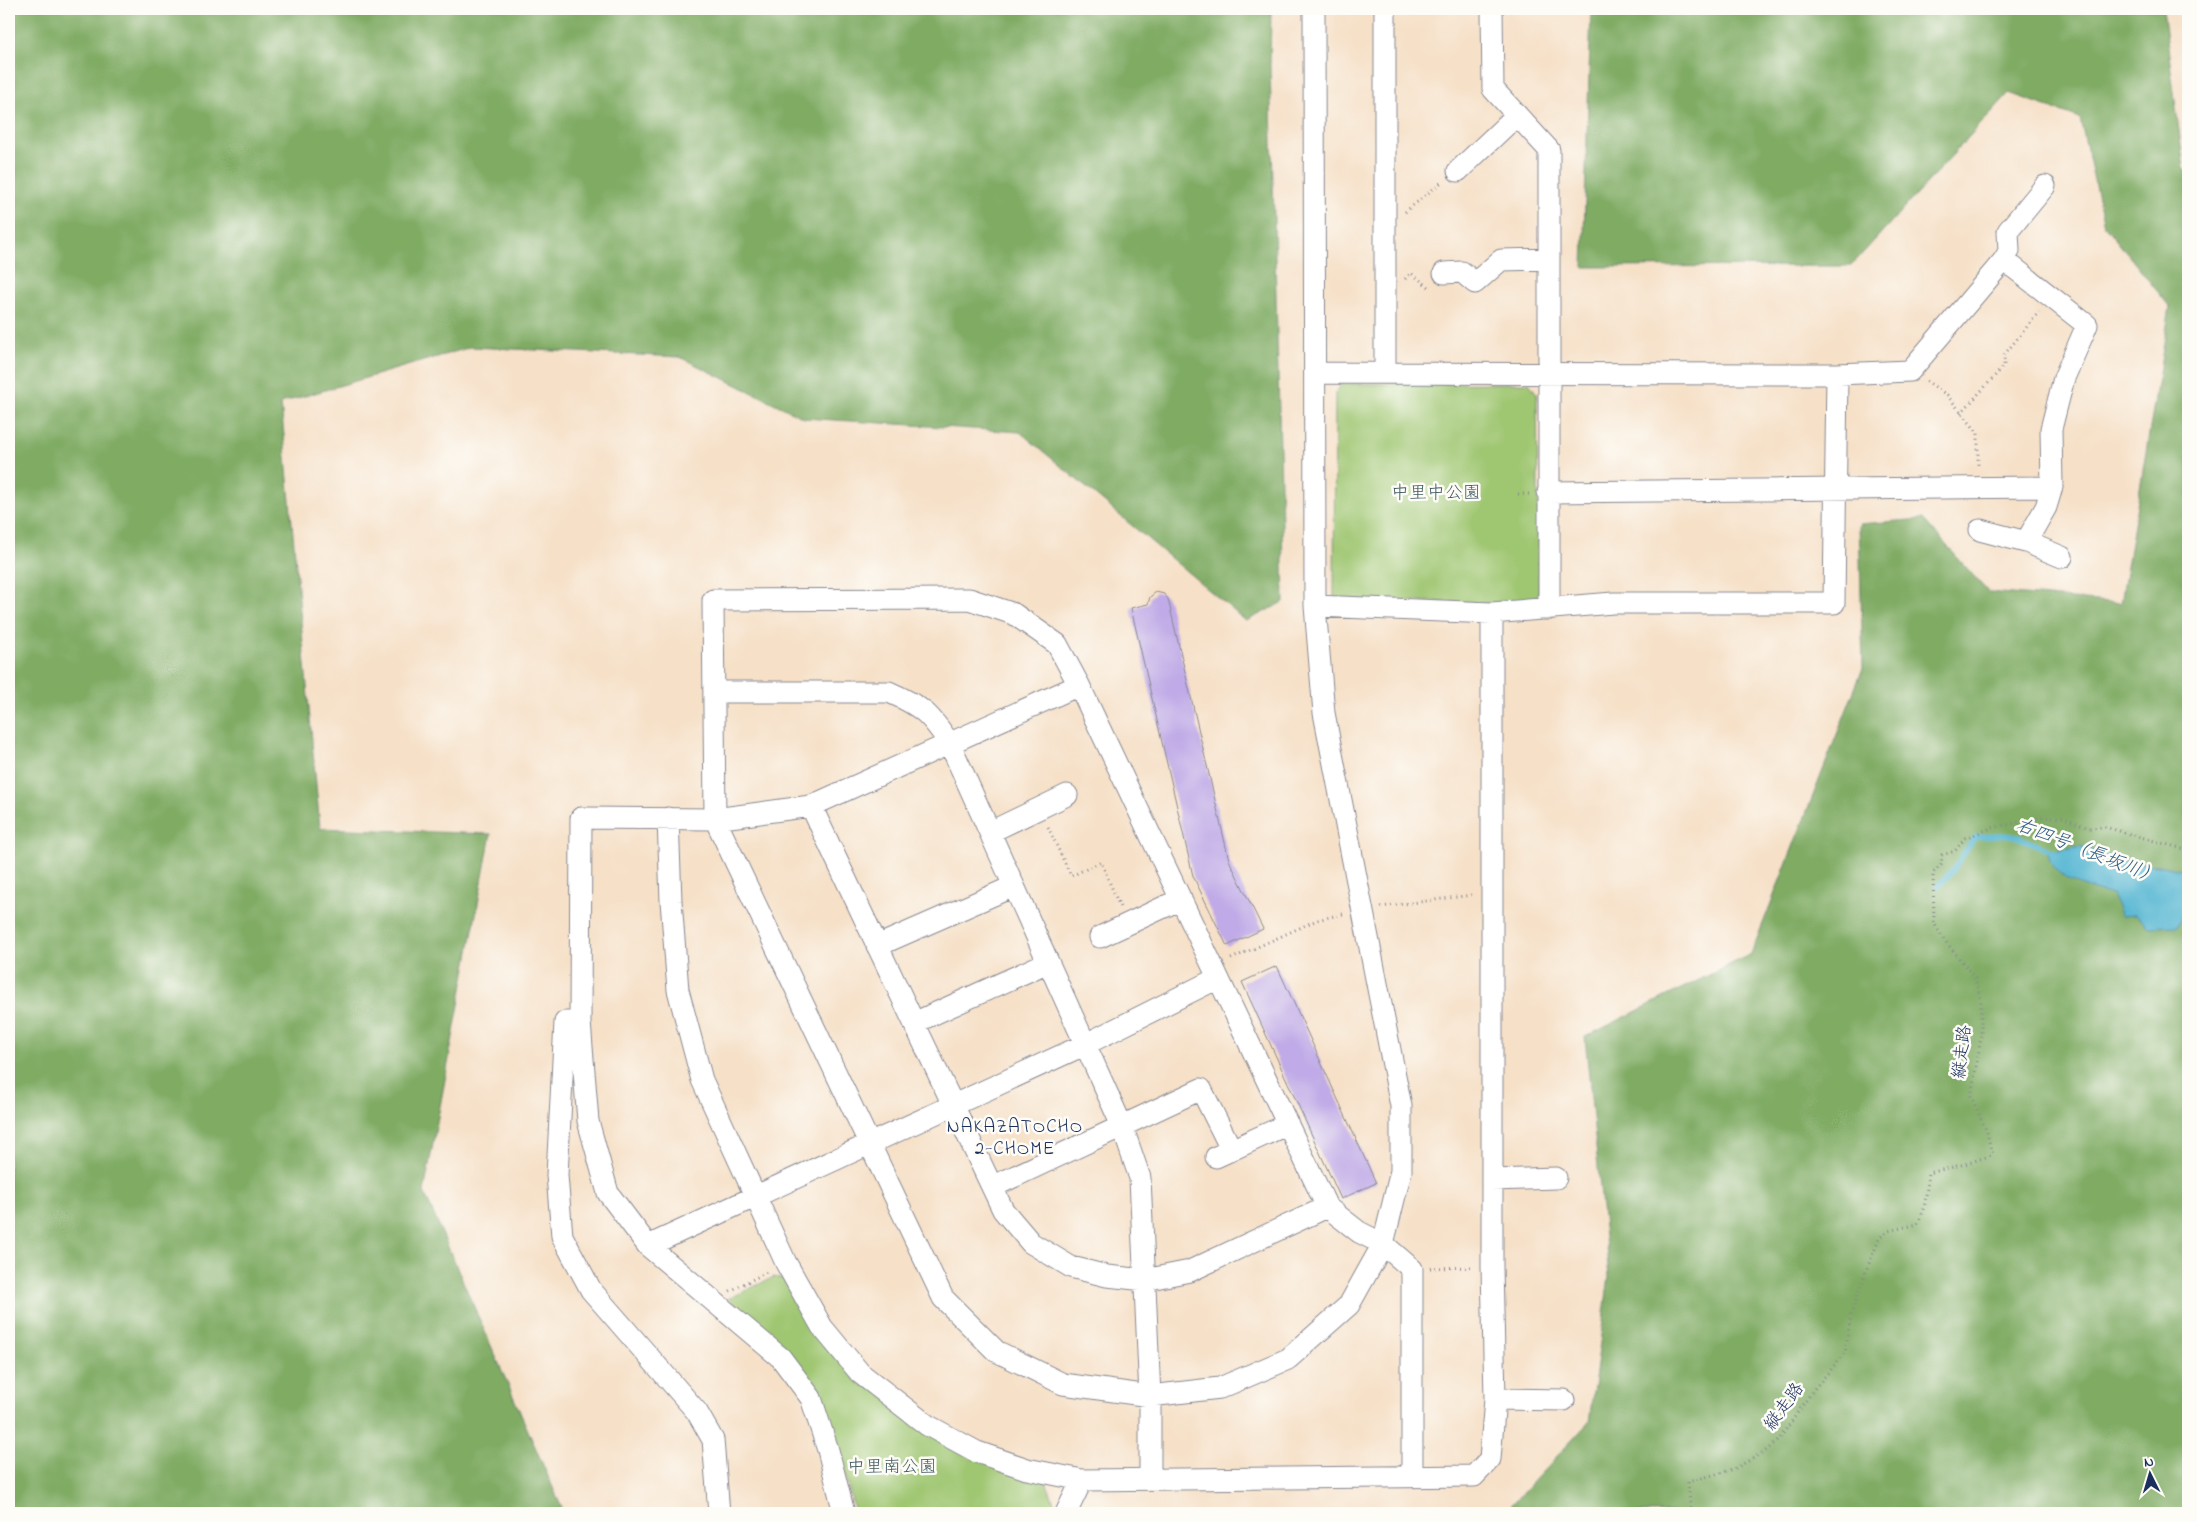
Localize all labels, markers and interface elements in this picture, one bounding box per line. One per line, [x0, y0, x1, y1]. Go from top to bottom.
park label: 中里中公園 [1391, 481, 1481, 507]
water label: 右四号（長坂川） [2011, 812, 2163, 892]
street label: 縦走路 [1947, 1024, 1979, 1080]
district label: NAKAZATOCHO 2-CHOME [947, 1114, 1083, 1163]
street label: 縦走路 [1759, 1378, 1811, 1436]
north arrow [2124, 1450, 2174, 1500]
text: N [2143, 1452, 2155, 1473]
park label: 中里南公園 [847, 1455, 937, 1481]

